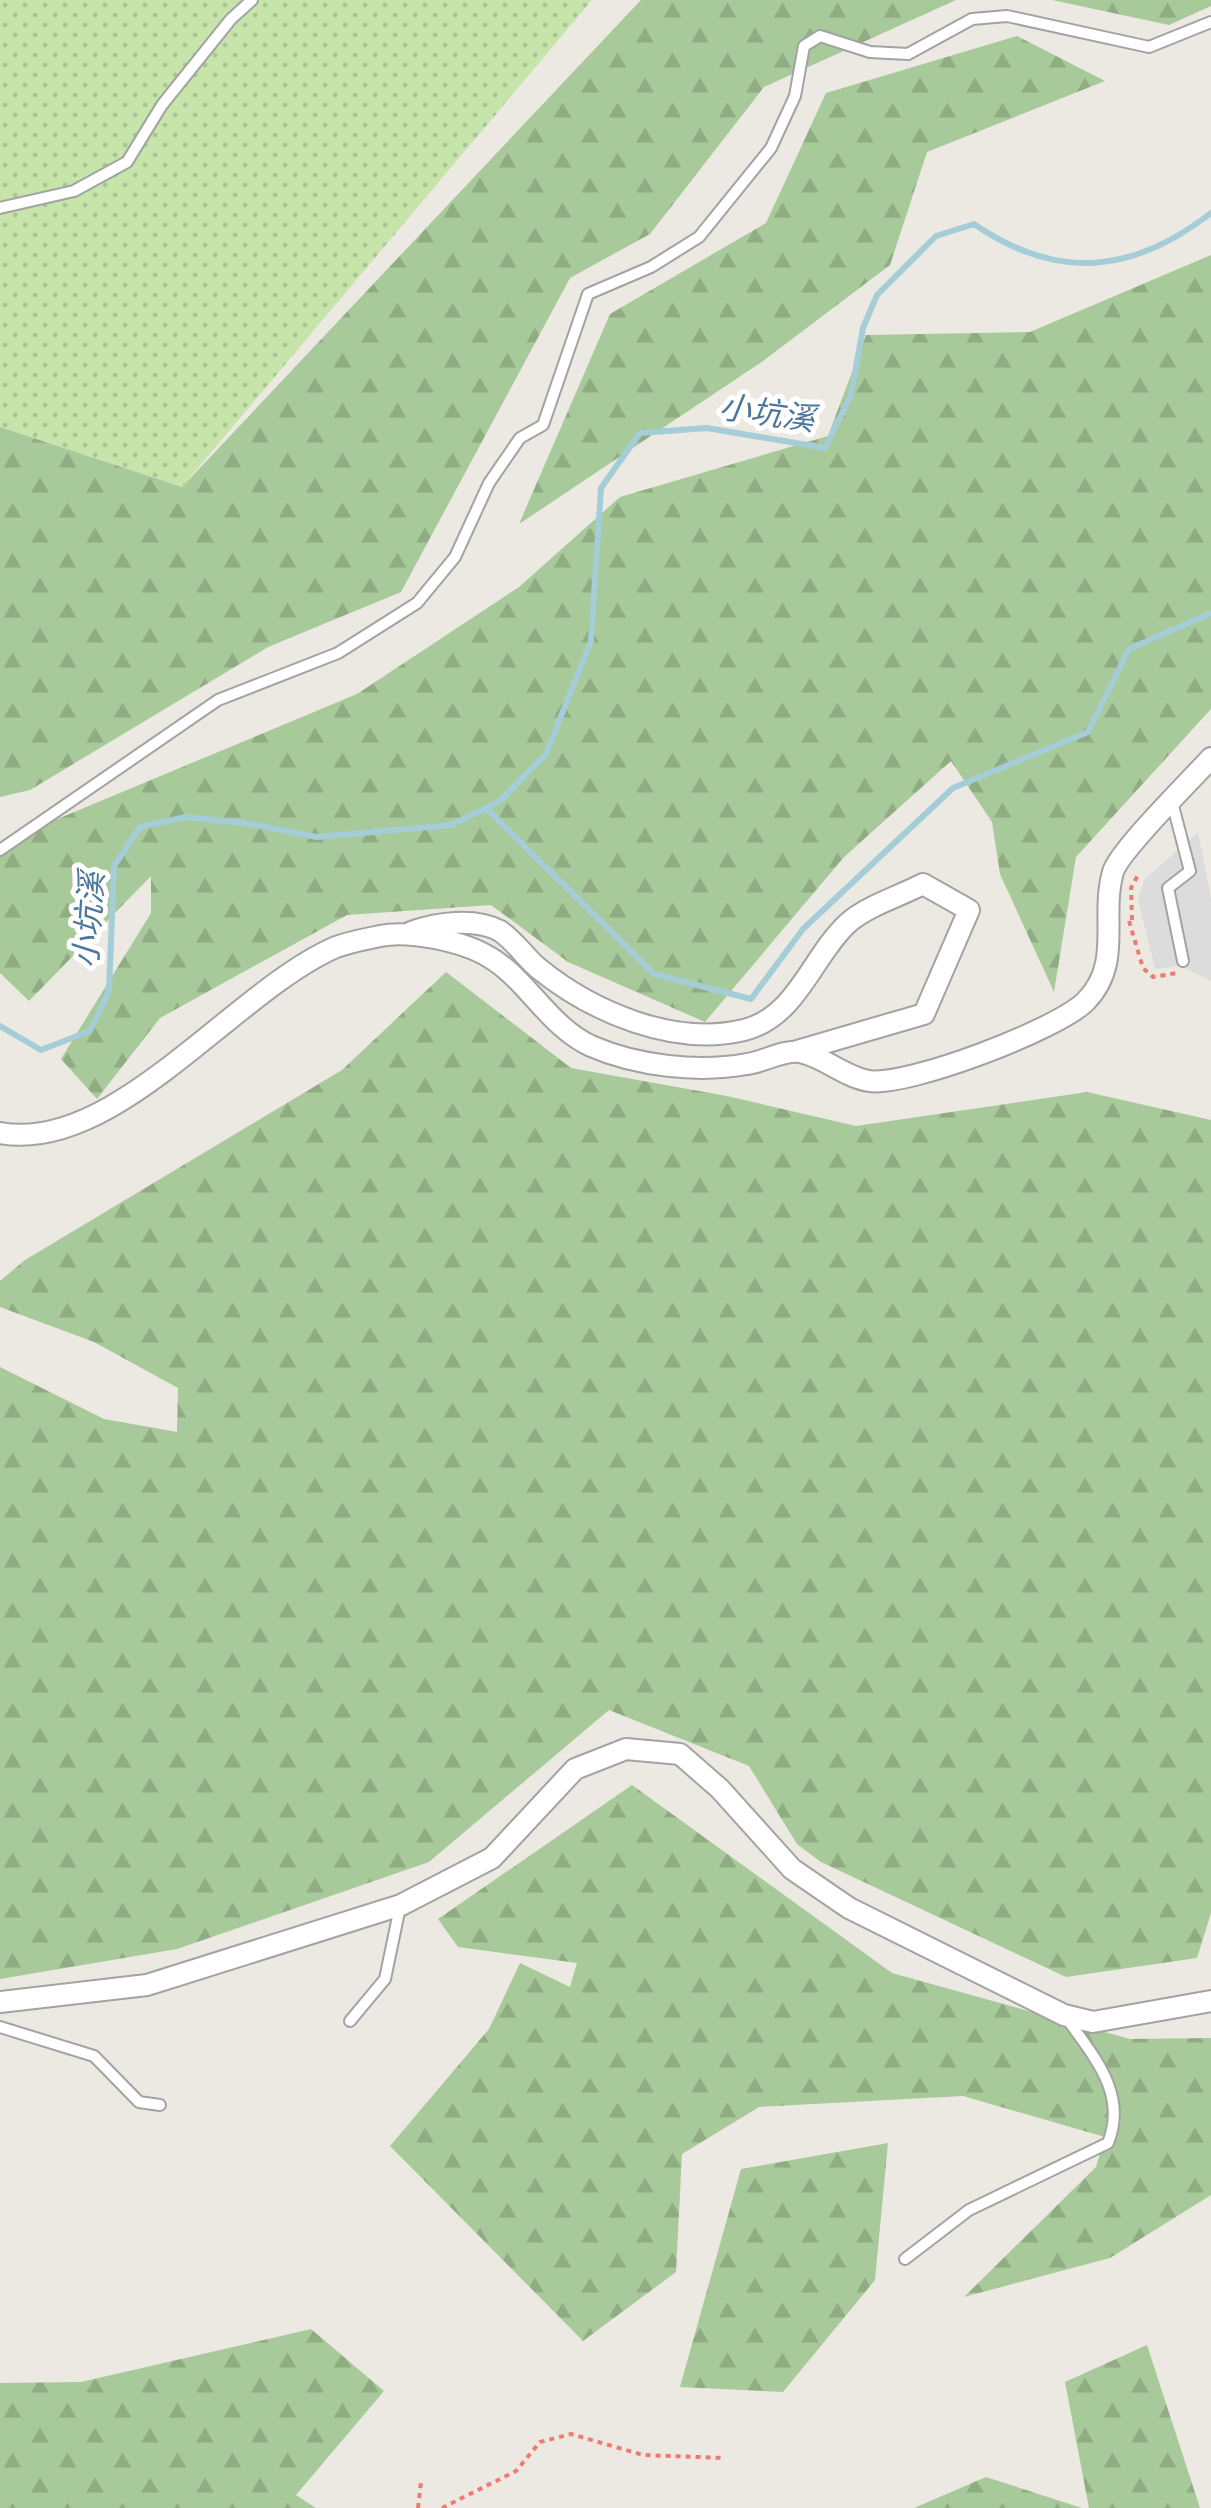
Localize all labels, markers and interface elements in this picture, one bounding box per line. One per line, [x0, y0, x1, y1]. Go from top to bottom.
water label: 小坑溪 [717, 387, 821, 440]
water label: 小坑溪 [66, 867, 113, 969]

